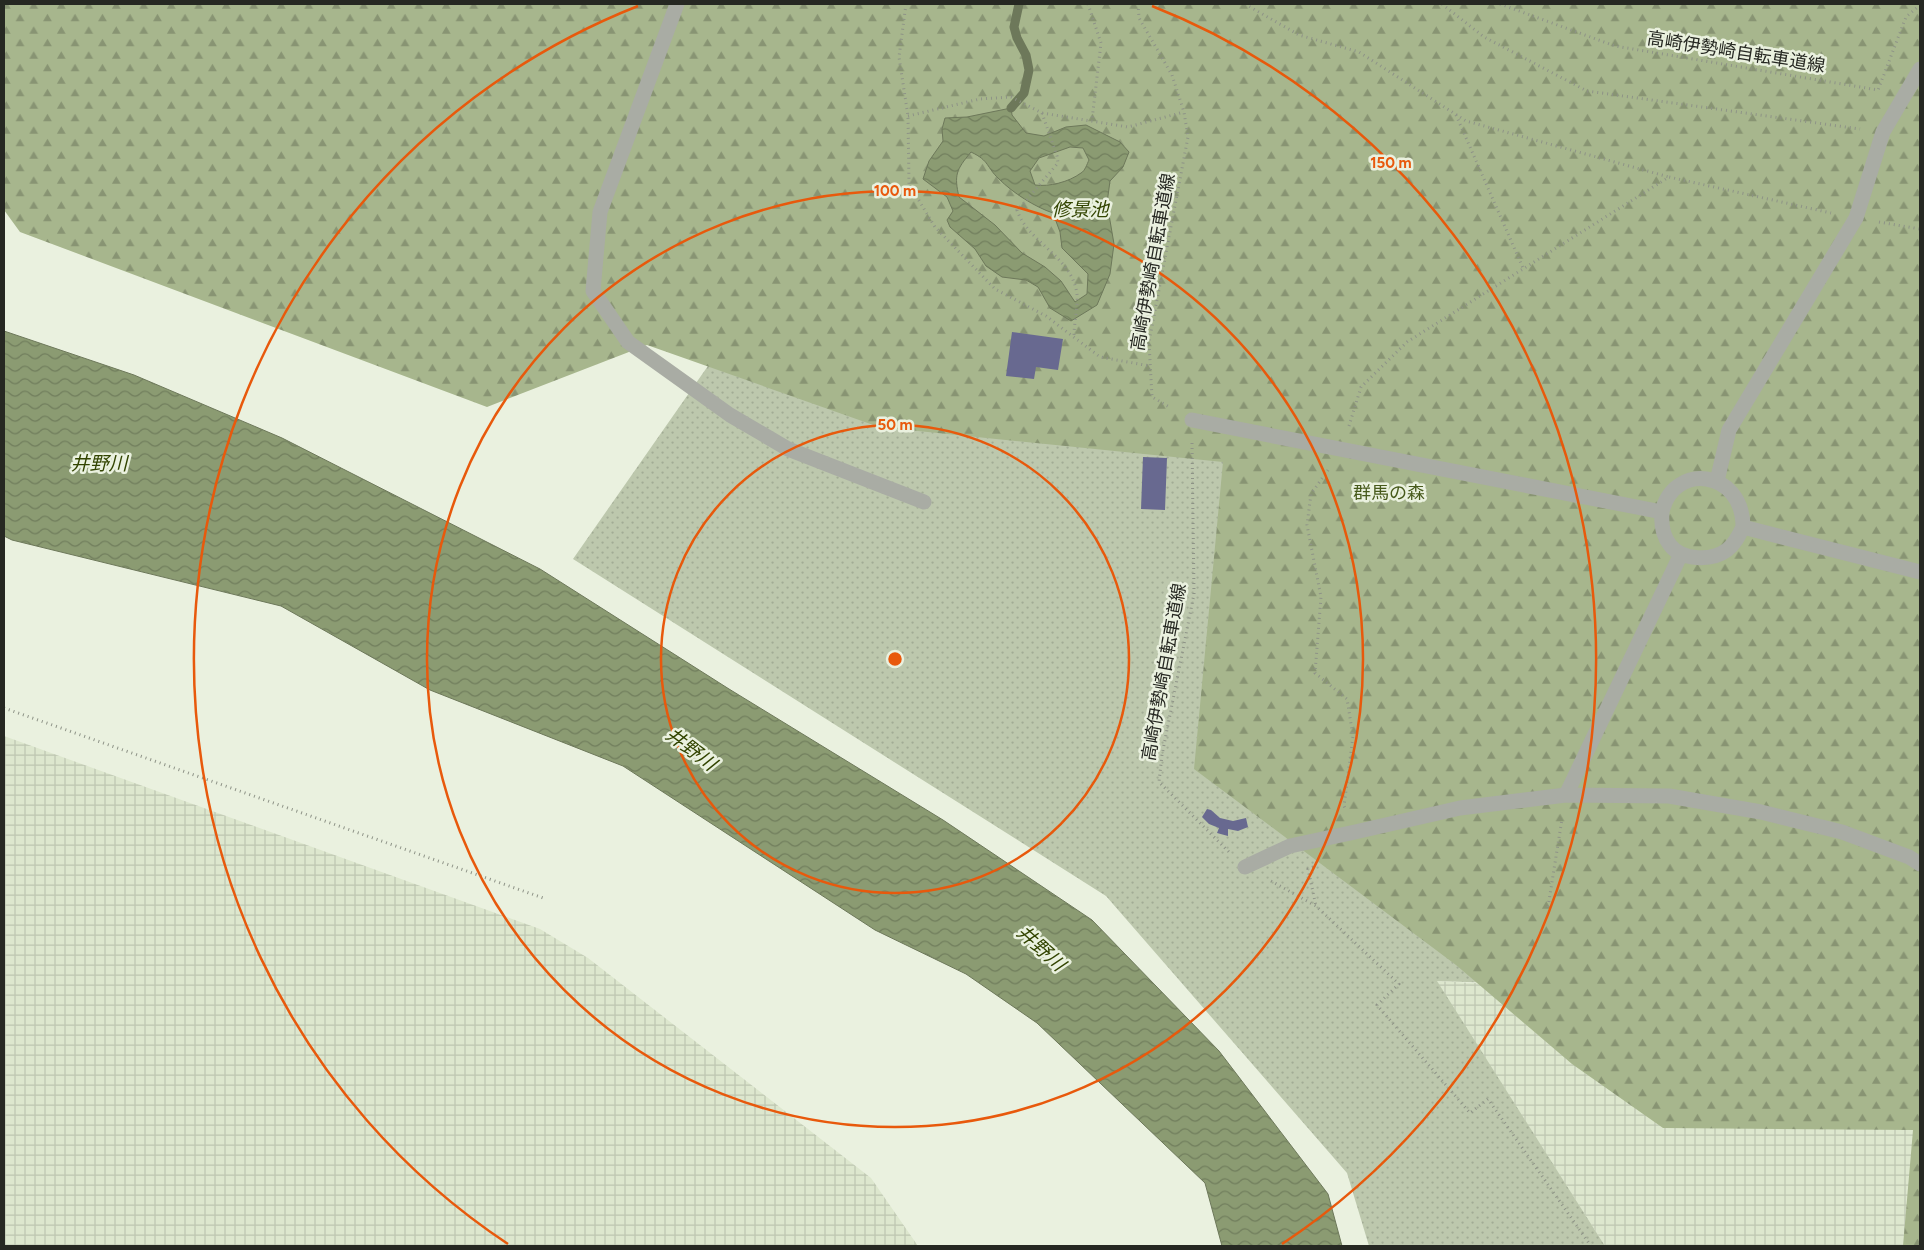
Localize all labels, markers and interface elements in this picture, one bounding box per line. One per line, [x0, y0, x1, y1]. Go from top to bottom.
street label: 高崎伊勢崎自転車道線 [1645, 27, 1827, 77]
text: 150 m [1370, 154, 1412, 172]
street label: 高崎伊勢崎自転車道線 [1127, 171, 1179, 353]
text: 100 m [874, 182, 916, 200]
water label: 修景池 [1051, 198, 1110, 221]
text: 50 m [877, 416, 913, 434]
water label: 井野川 [70, 452, 129, 475]
park label: 群馬の森 [1353, 482, 1425, 504]
street label: 高崎伊勢崎自転車道線 [1138, 581, 1190, 763]
centre of rings [886, 650, 904, 668]
water label: 井野川 [661, 723, 722, 777]
water label: 井野川 [1012, 920, 1071, 977]

